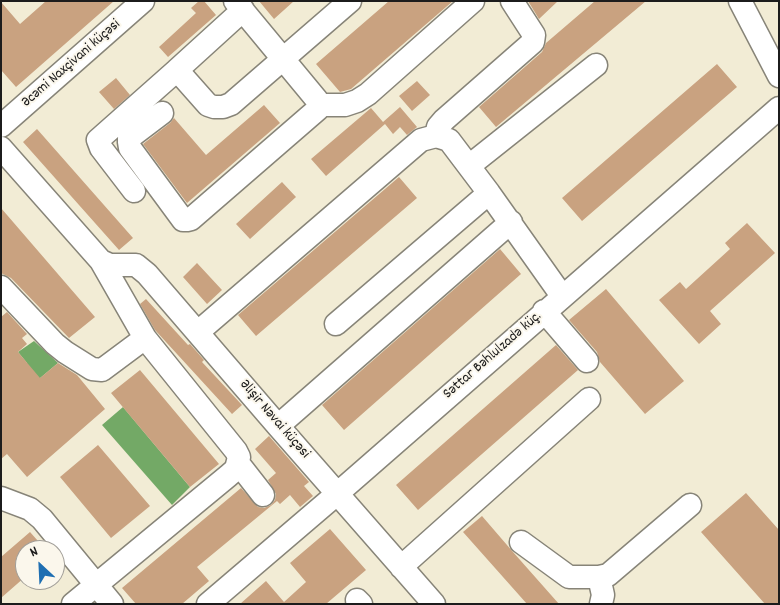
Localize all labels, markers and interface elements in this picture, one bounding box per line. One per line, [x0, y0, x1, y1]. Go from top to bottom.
street label: Əcəmi Naxçivani küçəsi [19, 16, 125, 112]
street label: Səttar Bəhlulzadə küç. [440, 308, 546, 404]
street label: Əlişir Nəvai küçəsi [235, 377, 313, 463]
north arrow [15, 540, 65, 590]
text: N [27, 542, 41, 563]

